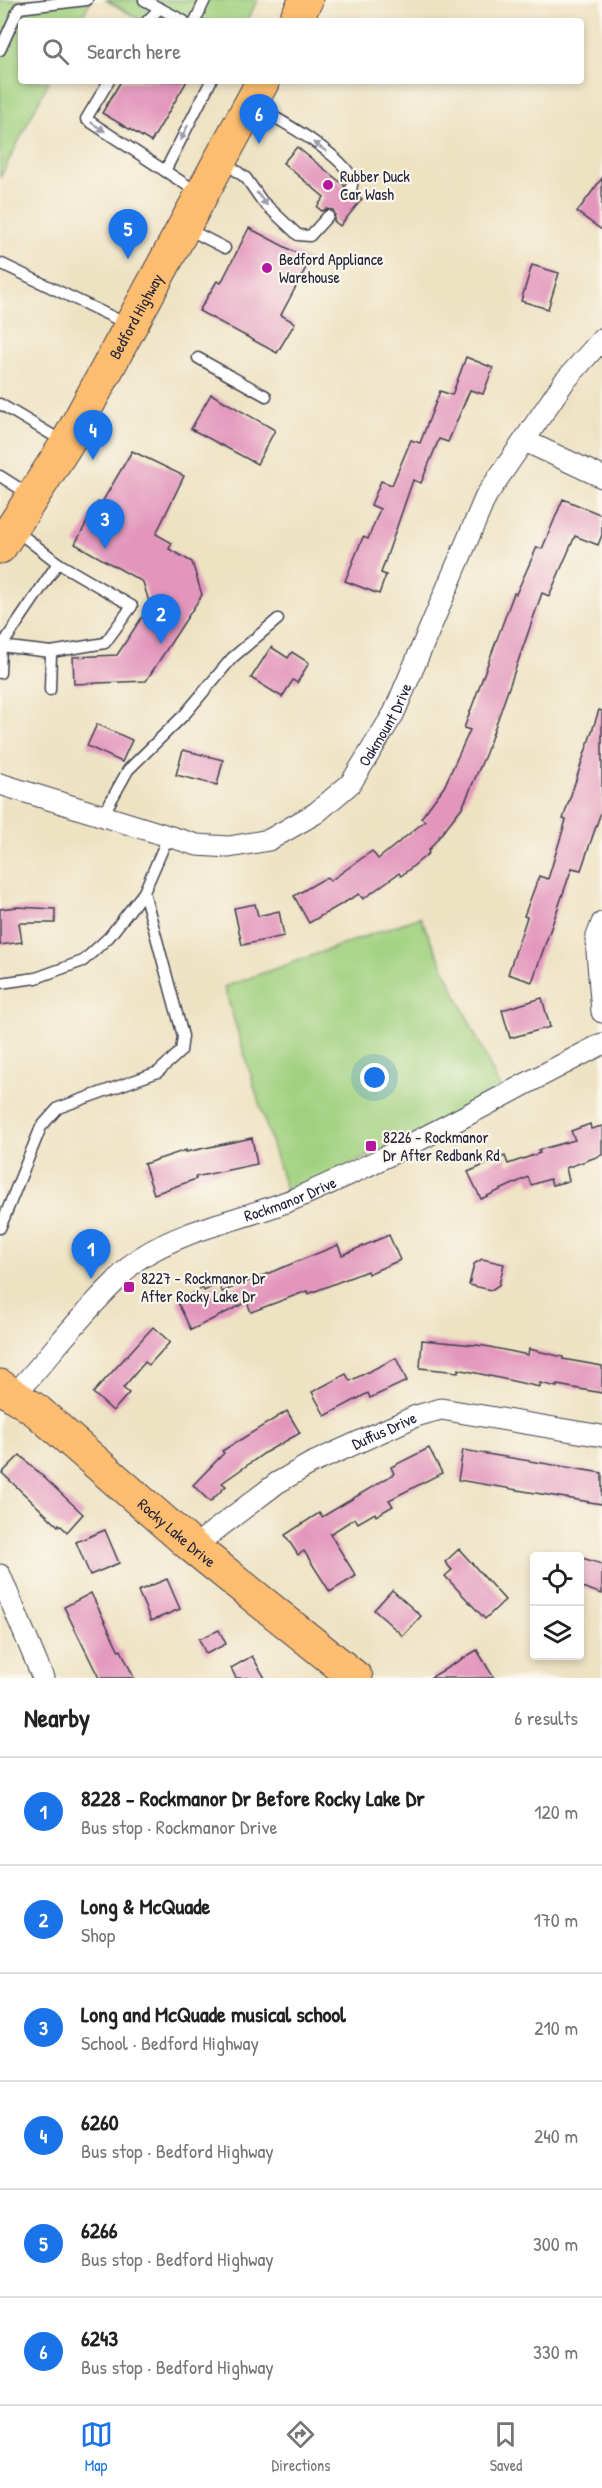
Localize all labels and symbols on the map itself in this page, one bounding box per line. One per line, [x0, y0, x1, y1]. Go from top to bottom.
pin: 6 [240, 94, 278, 144]
one-way arrow [90, 121, 106, 132]
one-way arrow [180, 125, 189, 142]
one-way arrow [312, 141, 328, 153]
place label: Rubber Duck Car Wash [340, 165, 410, 205]
marker: Rubber Duck Car Wash [321, 178, 335, 192]
one-way arrow [255, 191, 268, 207]
pin: 5 [108, 210, 148, 259]
place label: Bedford Appliance Warehouse [279, 248, 384, 288]
marker: Bedford Appliance Warehouse [260, 261, 274, 275]
street label: Bedford Highway [104, 269, 168, 363]
pin: 4 [74, 410, 112, 460]
pin: 3 [86, 500, 124, 549]
pin: 2 [142, 594, 180, 644]
street label: Oakmount Drive [353, 679, 417, 770]
your location [360, 1063, 389, 1092]
place label: 8226 - Rockmanor Dr After Redbank Rd [383, 1126, 500, 1166]
marker: 8226 - Rockmanor Dr After Redbank Rd [364, 1139, 378, 1153]
street label: Rockmanor Drive [241, 1171, 340, 1227]
pin: 1 [72, 1230, 110, 1279]
place label: 8227 - Rockmanor Dr After Rocky Lake Dr [141, 1267, 266, 1307]
marker: 8227 - Rockmanor Dr After Rocky Lake Dr [122, 1280, 136, 1294]
street label: Duffus Drive [348, 1406, 421, 1455]
street label: Rocky Lake Drive [133, 1493, 221, 1573]

